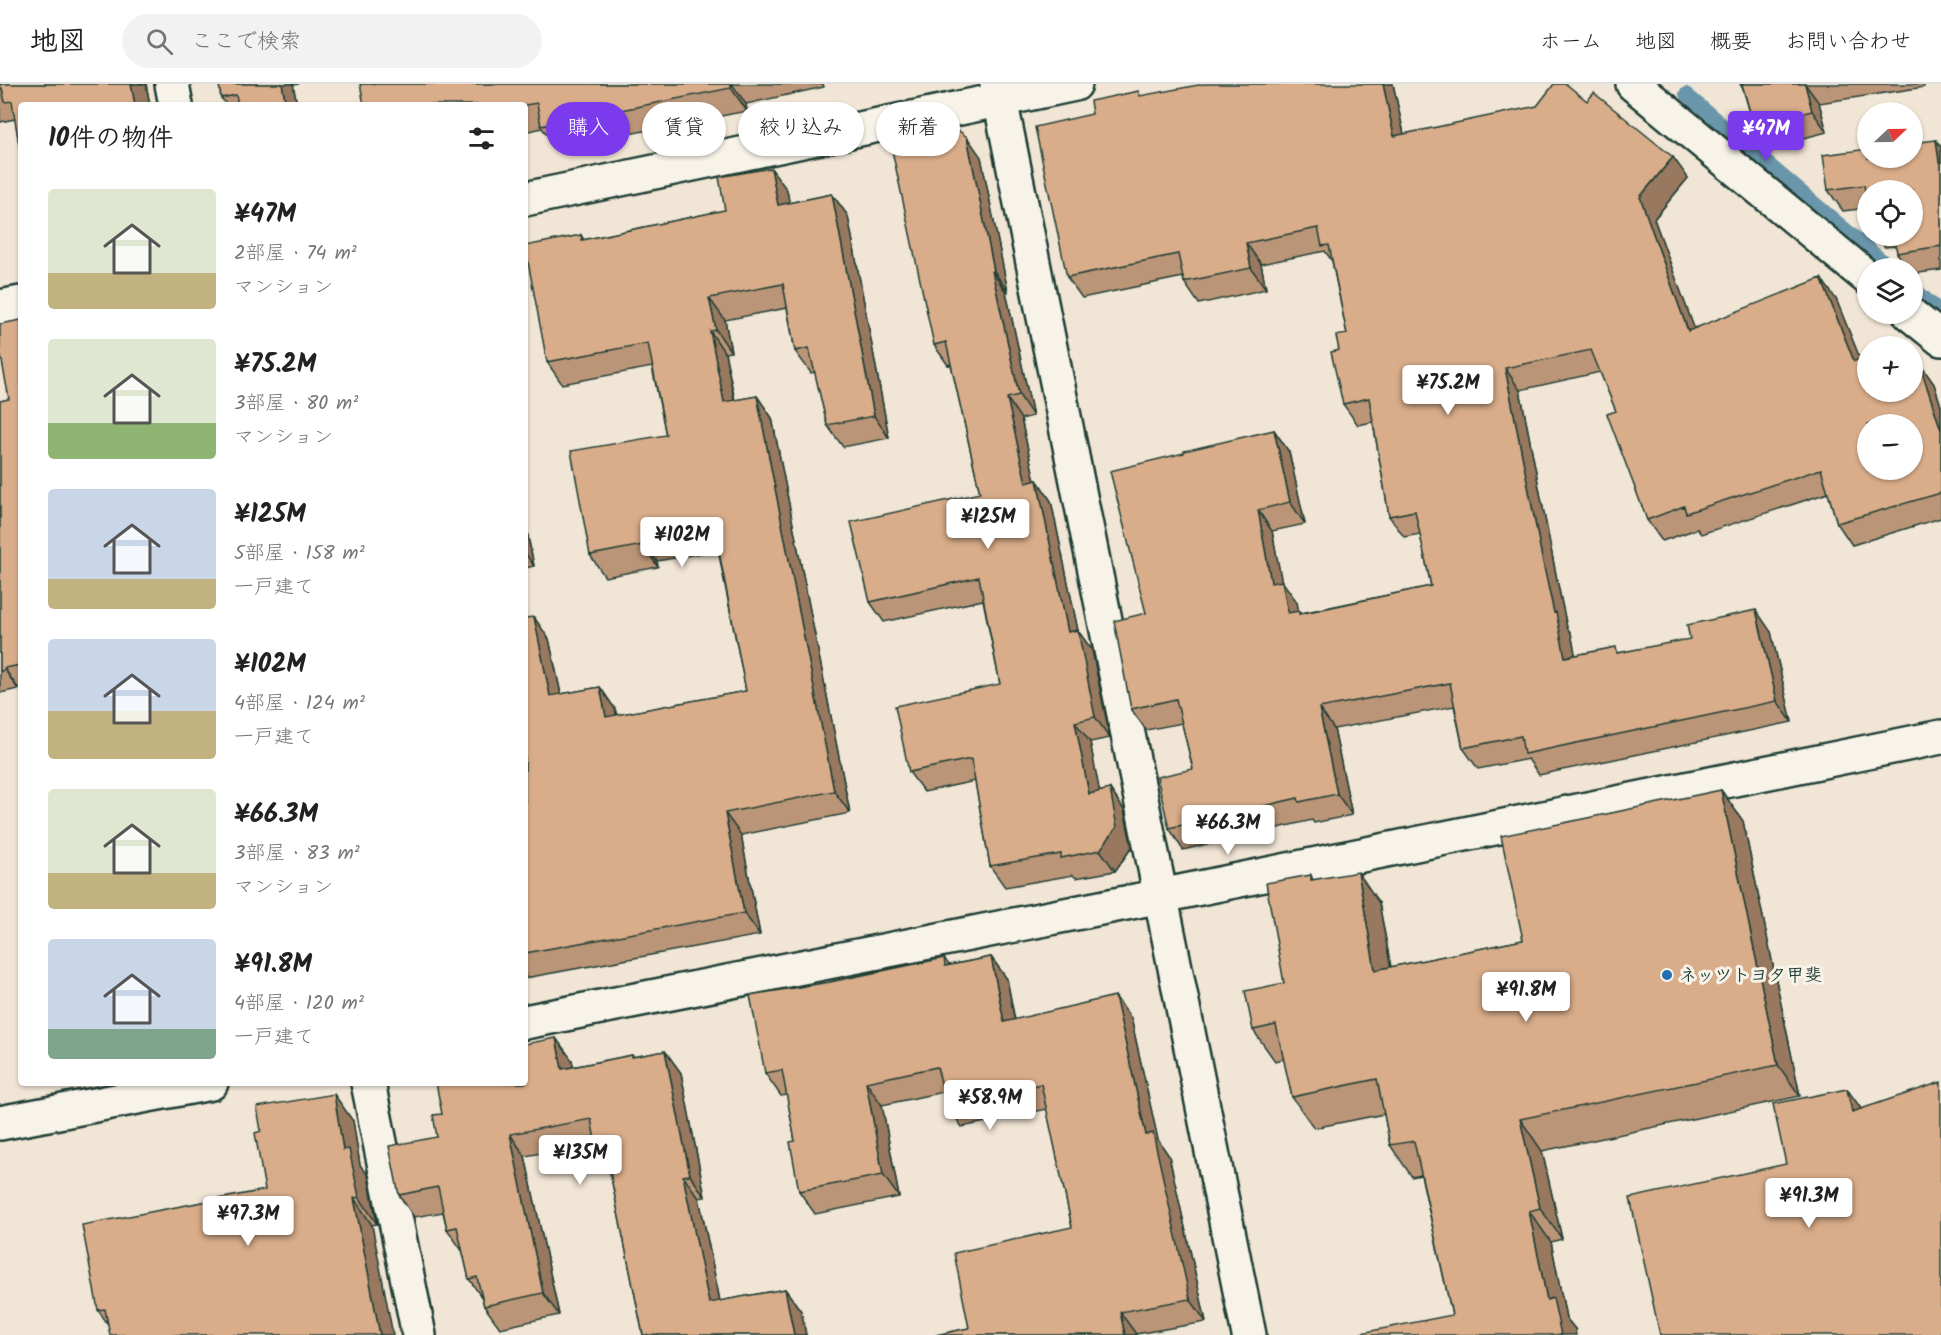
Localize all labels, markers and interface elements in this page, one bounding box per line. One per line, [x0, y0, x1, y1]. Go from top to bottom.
search box [122, 14, 542, 68]
text: 地図 [30, 20, 86, 65]
icon: search [143, 25, 176, 58]
text: ここで検索 [191, 25, 301, 60]
text: ホーム [1540, 26, 1602, 59]
text: 地図 [1635, 26, 1677, 59]
text: 概要 [1710, 26, 1752, 59]
text: お問い合わせ [1785, 26, 1911, 59]
chip: 購入 [546, 102, 630, 156]
chip: 賃貸 [642, 102, 726, 156]
chip: 絞り込み [738, 102, 864, 156]
chip: 新着 [876, 102, 960, 156]
north arrow [1857, 102, 1923, 168]
map controls [1857, 102, 1923, 480]
pin: ¥47M [1730, 111, 1802, 162]
text: ¥47M [1742, 114, 1790, 146]
text: 10件の物件 [48, 118, 173, 160]
icon: filters [465, 122, 498, 155]
button: locate [1857, 180, 1923, 246]
text: ¥47M [234, 194, 296, 236]
icon: home [96, 213, 168, 285]
text: 2部屋 · 74 m² [234, 238, 357, 270]
button: layers [1857, 258, 1923, 324]
text: マンション [234, 272, 333, 304]
button: + [1857, 336, 1923, 402]
text: ¥75.2M [234, 344, 316, 386]
icon: home [96, 363, 168, 435]
pin: ¥75.2M [1399, 365, 1497, 416]
text: ¥75.2M [1416, 368, 1480, 400]
text: 3部屋 · 80 m² [234, 388, 358, 420]
button: − [1857, 414, 1923, 480]
text: マンション [234, 422, 333, 454]
text: ¥125M [234, 494, 306, 536]
pin: ¥125M [946, 499, 1030, 550]
text: ¥125M [960, 502, 1016, 534]
icon: home [96, 513, 168, 585]
pin: ¥102M [640, 517, 724, 568]
text: ¥102M [654, 520, 710, 552]
text: 5部屋 · 158 m² [234, 538, 365, 570]
text: 一戸建て [234, 572, 314, 604]
text: ¥102M [234, 644, 306, 686]
icon: home [96, 663, 168, 735]
text: 4部屋 · 124 m² [234, 688, 365, 720]
text: 一戸建て [234, 722, 314, 754]
text: ¥66.3M [234, 794, 318, 836]
pin: ¥66.3M [1179, 805, 1277, 856]
text: ¥66.3M [1196, 808, 1260, 840]
icon: home [96, 813, 168, 885]
text: 3部屋 · 83 m² [234, 838, 360, 870]
text: マンション [234, 872, 333, 904]
text: ¥91.8M [234, 944, 312, 986]
place label: ネッツトヨタ甲斐 [1679, 962, 1822, 991]
icon: home [96, 963, 168, 1035]
marker: ネッツトヨタ甲斐 [1660, 968, 1674, 982]
pin: ¥91.8M [1477, 972, 1575, 1023]
text: ¥91.8M [1496, 975, 1556, 1007]
text: 4部屋 · 120 m² [234, 988, 364, 1020]
text: 一戸建て [234, 1022, 314, 1054]
pin: ¥58.9M [941, 1080, 1039, 1131]
text: ¥58.9M [958, 1083, 1022, 1115]
pin: ¥135M [538, 1135, 622, 1186]
text: ¥135M [553, 1138, 607, 1170]
pin: ¥91.3M [1760, 1178, 1858, 1229]
text: ¥91.3M [1779, 1181, 1839, 1213]
pin: ¥97.3M [199, 1196, 297, 1247]
text: ¥97.3M [217, 1199, 279, 1231]

